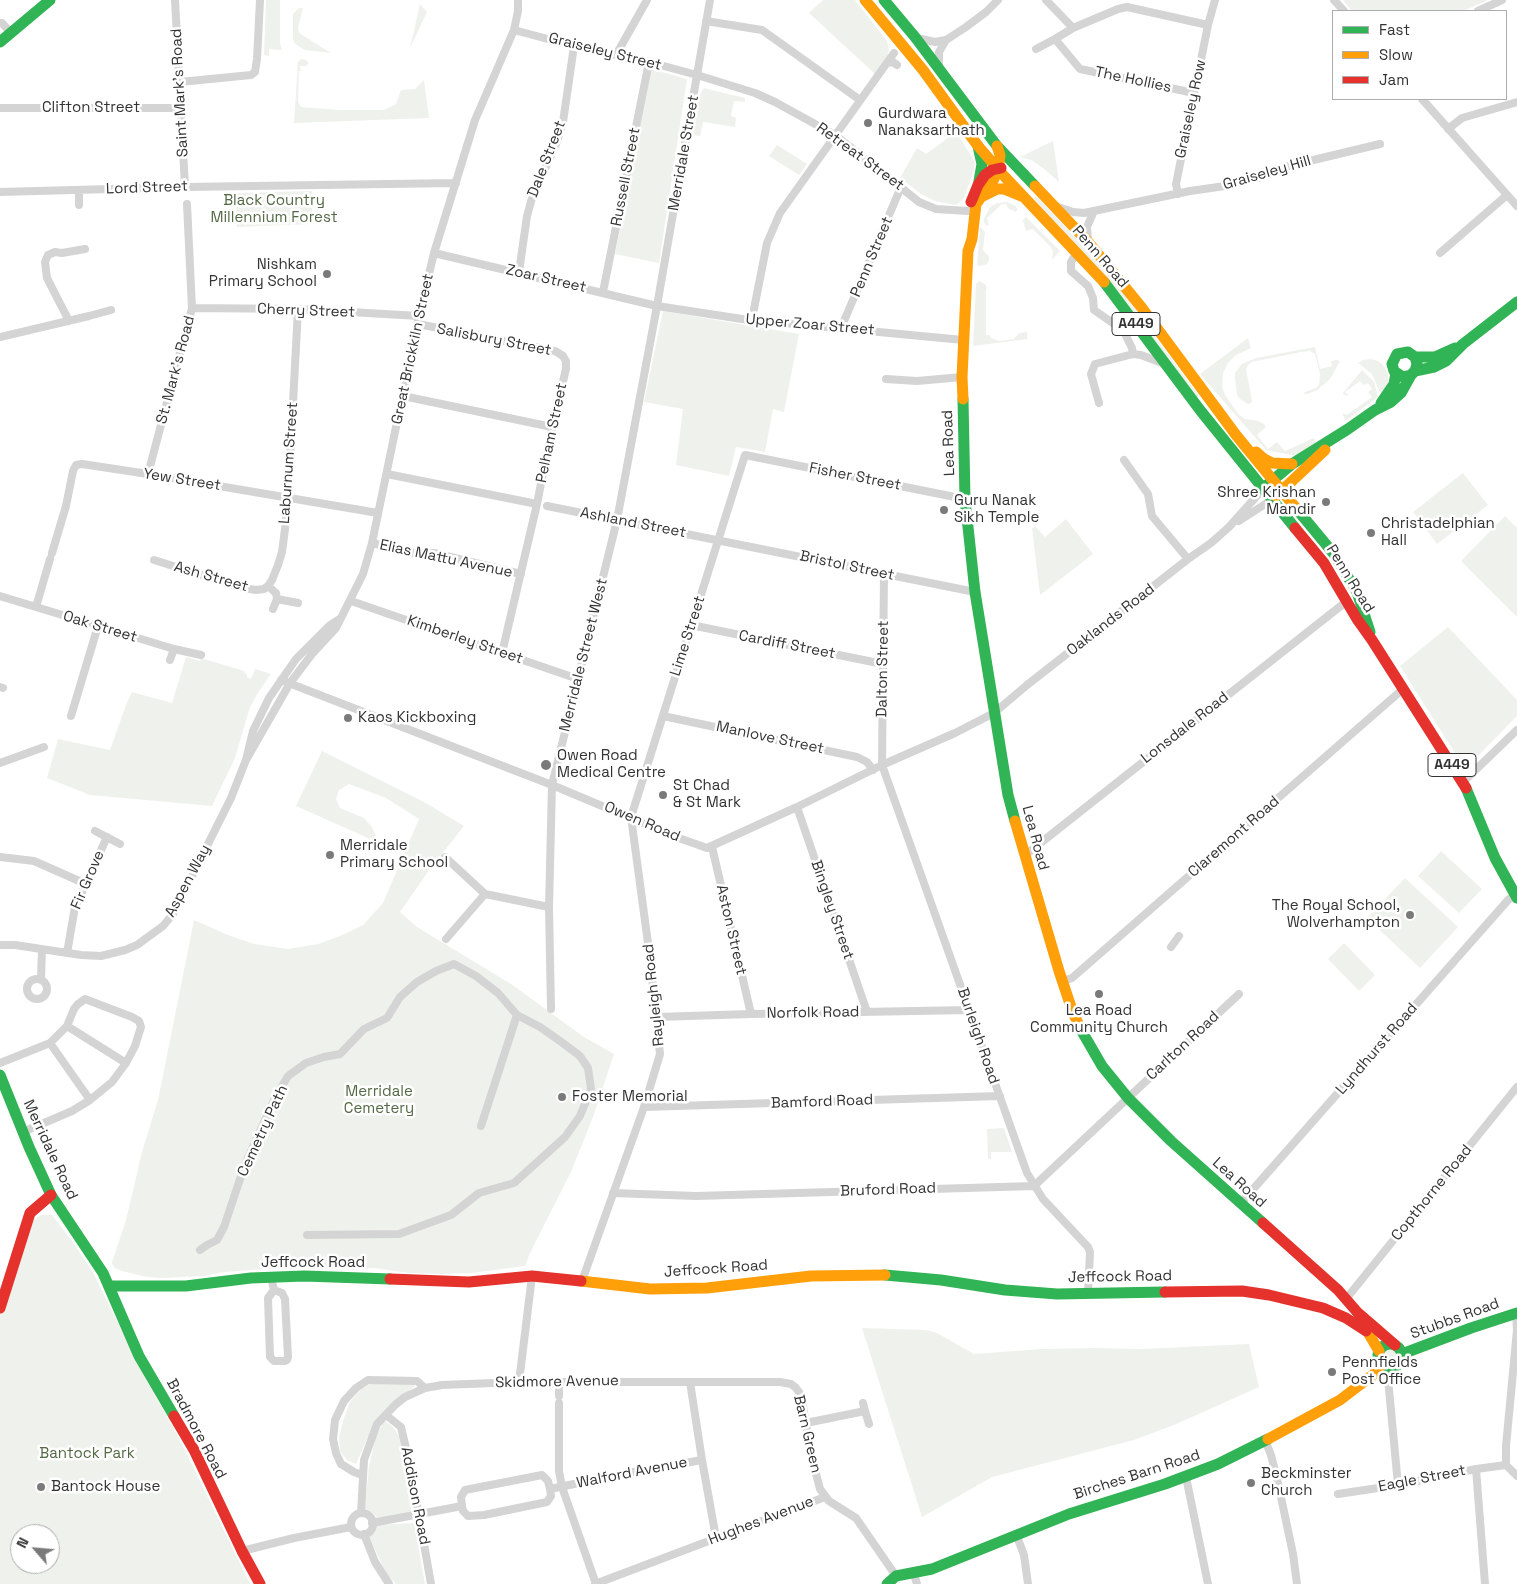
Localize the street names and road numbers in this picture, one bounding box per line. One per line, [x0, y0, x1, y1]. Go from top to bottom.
street label: Saint Mark's Road [168, 28, 192, 158]
street label: Graiseley Street [547, 29, 663, 75]
street label: Graiseley Row [1172, 58, 1210, 160]
street label: The Hollies [1093, 63, 1173, 97]
street label: Merridale Street [665, 94, 703, 212]
street label: Clifton Street [42, 99, 140, 117]
street label: Dale Street [524, 118, 570, 200]
street label: Retreat Street [813, 119, 907, 195]
street label: Russell Street [608, 126, 644, 228]
street label: Graiseley Hill [1221, 152, 1313, 194]
street label: Lord Street [106, 178, 188, 198]
street label: Penn Street [847, 214, 897, 300]
street label: Penn Road [1068, 222, 1132, 292]
street label: Zoar Street [504, 261, 588, 297]
street label: Great Brickkiln Street [388, 272, 438, 426]
street label: Cherry Street [257, 300, 355, 322]
street label: Upper Zoar Street [745, 310, 875, 340]
road number: A449 [1112, 312, 1160, 336]
street label: St. Mark's Road [153, 314, 199, 426]
street label: Salisbury Street [435, 320, 553, 360]
street label: Pelham Street [533, 381, 571, 485]
street label: Laburnum Street [276, 401, 302, 525]
street label: Lea Road [939, 410, 959, 476]
street label: Fisher Street [808, 459, 902, 495]
street label: Yew Street [142, 465, 222, 495]
street label: Ashland Street [579, 504, 687, 542]
street label: Elias Mattu Avenue [378, 536, 514, 582]
street label: Penn Road [1322, 542, 1378, 616]
street label: Bristol Street [798, 547, 896, 585]
street label: Ash Street [172, 558, 250, 596]
street label: Merridale Street West [556, 576, 612, 734]
street label: Oaklands Road [1064, 580, 1158, 660]
street label: Lime Street [667, 594, 709, 678]
street label: Oak Street [61, 607, 139, 647]
street label: Kimberley Street [405, 612, 525, 668]
street label: Dalton Street [873, 620, 893, 718]
street label: Cardiff Street [737, 627, 837, 663]
street label: Lonsdale Road [1138, 688, 1232, 768]
street label: Manlove Street [714, 718, 826, 758]
road number: A449 [1428, 754, 1476, 776]
street label: Claremont Road [1185, 793, 1283, 881]
street label: Owen Road [601, 798, 683, 846]
street label: Lea Road [1018, 804, 1052, 872]
street label: Aspen Way [161, 842, 215, 920]
street label: Fir Grove [68, 848, 108, 912]
street label: Bingley Street [807, 858, 857, 962]
street label: Aston Street [712, 883, 750, 977]
street label: Rayleigh Road [640, 943, 668, 1047]
street label: Burleigh Road [953, 986, 1003, 1086]
street label: Lyndhurst Road [1332, 1000, 1422, 1098]
street label: Norfolk Road [766, 1003, 860, 1023]
street label: Carlton Road [1143, 1008, 1223, 1084]
street label: Cemetry Path [234, 1082, 292, 1180]
street label: Bamford Road [770, 1091, 874, 1113]
street label: Merridale Road [19, 1097, 81, 1203]
street label: Copthorne Road [1388, 1141, 1476, 1245]
street label: Lea Road [1208, 1154, 1270, 1212]
street label: Bruford Road [840, 1179, 936, 1201]
street label: Jeffcock Road [261, 1254, 365, 1272]
street label: Jeffcock Road [663, 1256, 769, 1282]
street label: Jeffcock Road [1068, 1267, 1172, 1287]
street label: Stubbs Road [1408, 1295, 1502, 1343]
street label: Skidmore Avenue [495, 1372, 619, 1392]
street label: Bradmore Road [162, 1376, 230, 1482]
street label: Barn Green [789, 1393, 825, 1475]
street label: Addison Road [397, 1445, 433, 1547]
street label: Birches Barn Road [1072, 1446, 1202, 1504]
street label: Walford Avenue [575, 1453, 689, 1493]
street label: Eagle Street [1377, 1462, 1467, 1496]
street label: Hughes Avenue [706, 1493, 816, 1549]

